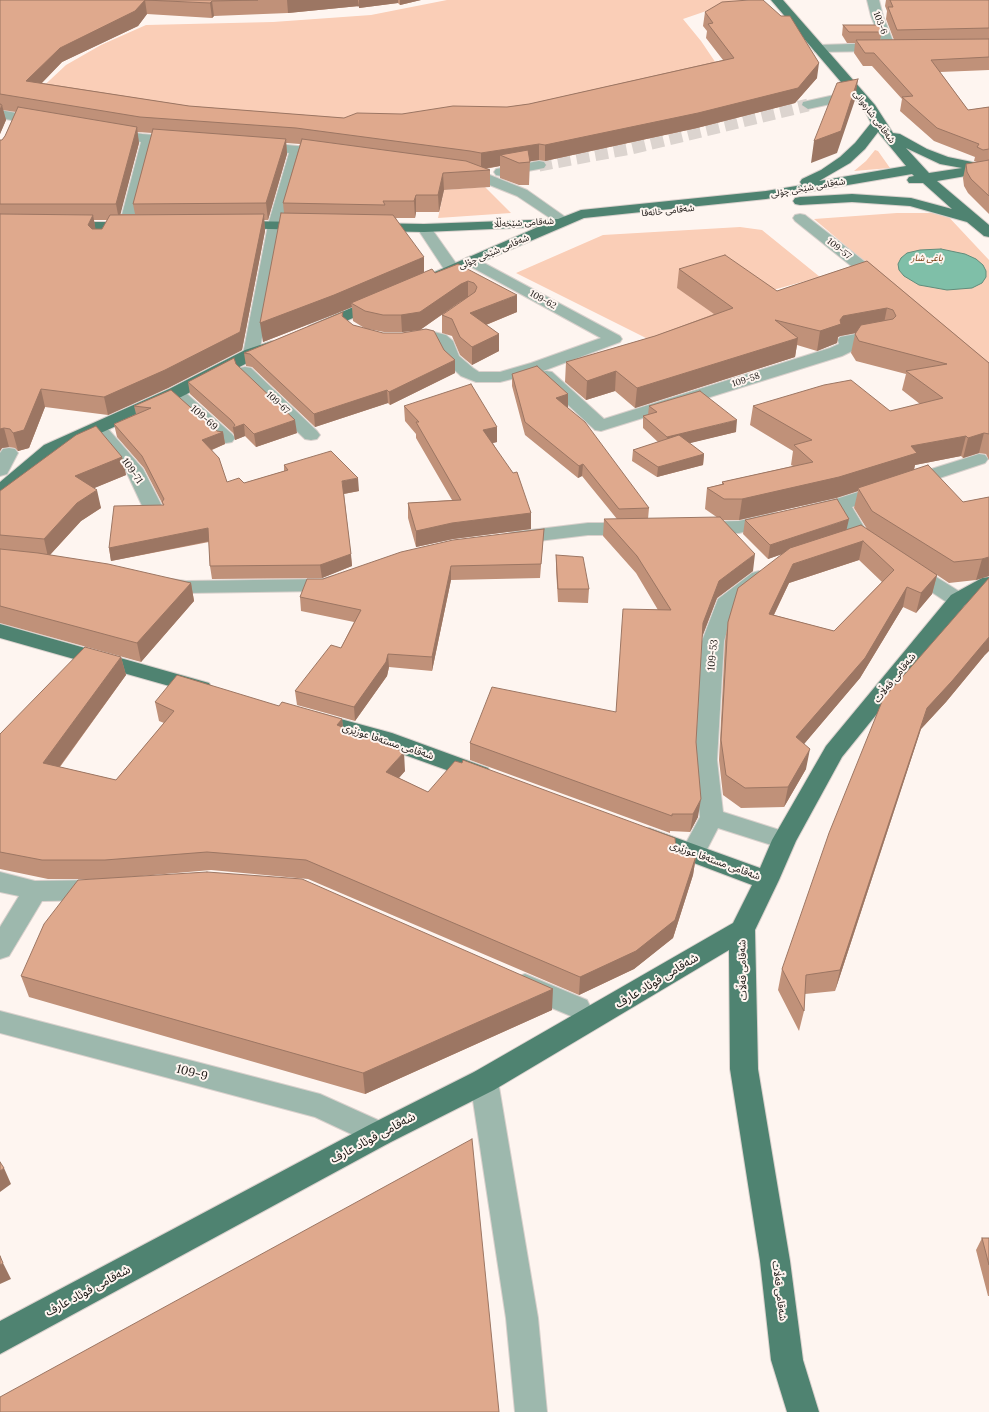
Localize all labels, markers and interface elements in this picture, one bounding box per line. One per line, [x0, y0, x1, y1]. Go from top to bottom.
street label: 103-6 [871, 10, 889, 36]
street label: شەقامی شارەوانی [851, 88, 897, 146]
street label: شەقامی شێخی چۆلی [770, 176, 846, 200]
street label: شەقامی خانەقا [641, 203, 695, 219]
street label: شەقامی شێخەڵڵا [494, 216, 554, 230]
street label: شەقامی شێخی چۆلی [457, 232, 531, 272]
street label: 109-57 [825, 236, 853, 262]
park label: باغی شار [911, 253, 943, 263]
street label: 109-62 [528, 288, 558, 312]
street label: 109-58 [731, 370, 761, 390]
street label: 109-67 [264, 390, 292, 416]
street label: 109-69 [188, 403, 220, 433]
street label: 109-71 [119, 456, 145, 486]
street label: 109-53 [705, 639, 721, 671]
street label: شەقامی قەڵات [871, 651, 919, 705]
street label: شەقامی مستەفا عوزێری [341, 722, 435, 762]
street label: شەقامی مستەفا عوزێری [668, 839, 762, 883]
street label: شەقامی قەڵات [736, 940, 750, 1000]
street label: شەقامی فوئاد عارف [613, 951, 701, 1011]
street label: 109-9 [175, 1062, 209, 1084]
street label: شەقامی فوئاد عارف [328, 1109, 418, 1167]
street label: شەقامی قەڵات [769, 1260, 789, 1322]
street label: شەقامی فوئاد عارف [43, 1262, 133, 1320]

